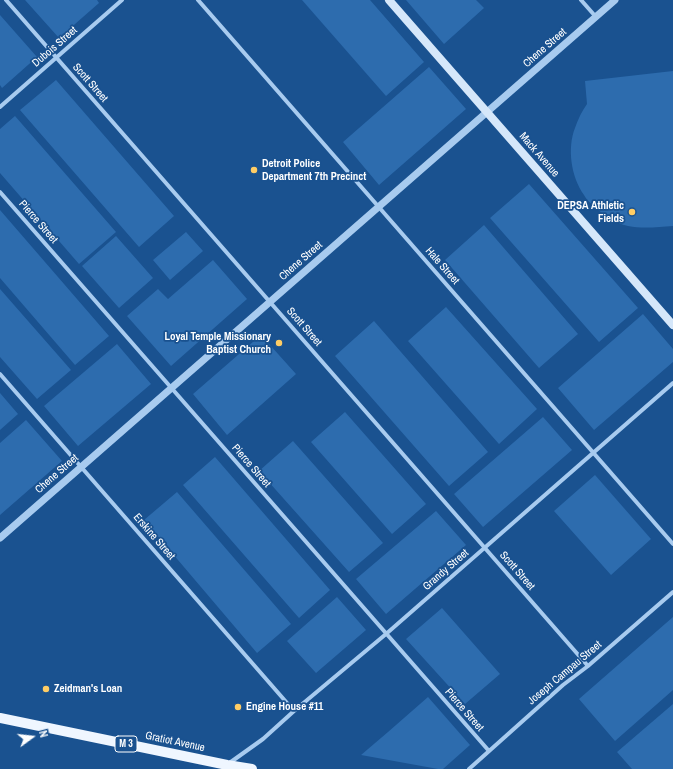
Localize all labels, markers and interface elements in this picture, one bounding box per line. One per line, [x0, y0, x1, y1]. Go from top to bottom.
street label: Dubois Street [30, 24, 80, 70]
street label: Chene Street [521, 26, 569, 70]
street label: Scott Street [70, 61, 110, 105]
street label: Mack Avenue [516, 130, 562, 180]
place label: Detroit Police Department 7th Precinct [262, 157, 366, 183]
marker: Detroit Police Department 7th Precinct [249, 165, 259, 175]
street label: Pierce Street [16, 198, 60, 246]
place label: DEPSA Athletic Fields [557, 199, 624, 225]
marker: DEPSA Athletic Fields [627, 207, 637, 217]
street label: Chene Street [277, 239, 325, 283]
street label: Hale Street [422, 245, 462, 287]
street label: Scott Street [284, 305, 324, 349]
place label: Loyal Temple Missionary Baptist Church [164, 330, 271, 356]
marker: Loyal Temple Missionary Baptist Church [274, 338, 284, 348]
street label: Pierce Street [229, 442, 273, 490]
street label: Chene Street [33, 452, 81, 496]
street label: Erskine Street [130, 511, 178, 563]
street label: Grandy Street [420, 547, 472, 593]
street label: Scott Street [497, 549, 537, 593]
street label: Joseph Campau Street [525, 638, 605, 708]
place label: Zeidman's Loan [54, 682, 122, 696]
marker: Zeidman's Loan [41, 684, 51, 694]
street label: Pierce Street [442, 686, 486, 734]
place label: Engine House #11 [246, 700, 323, 714]
marker: Engine House #11 [233, 702, 243, 712]
north arrow [12, 717, 52, 757]
text: N [36, 729, 51, 739]
street label: Gratiot Avenue [144, 729, 206, 755]
road number: M 3 [115, 736, 137, 752]

